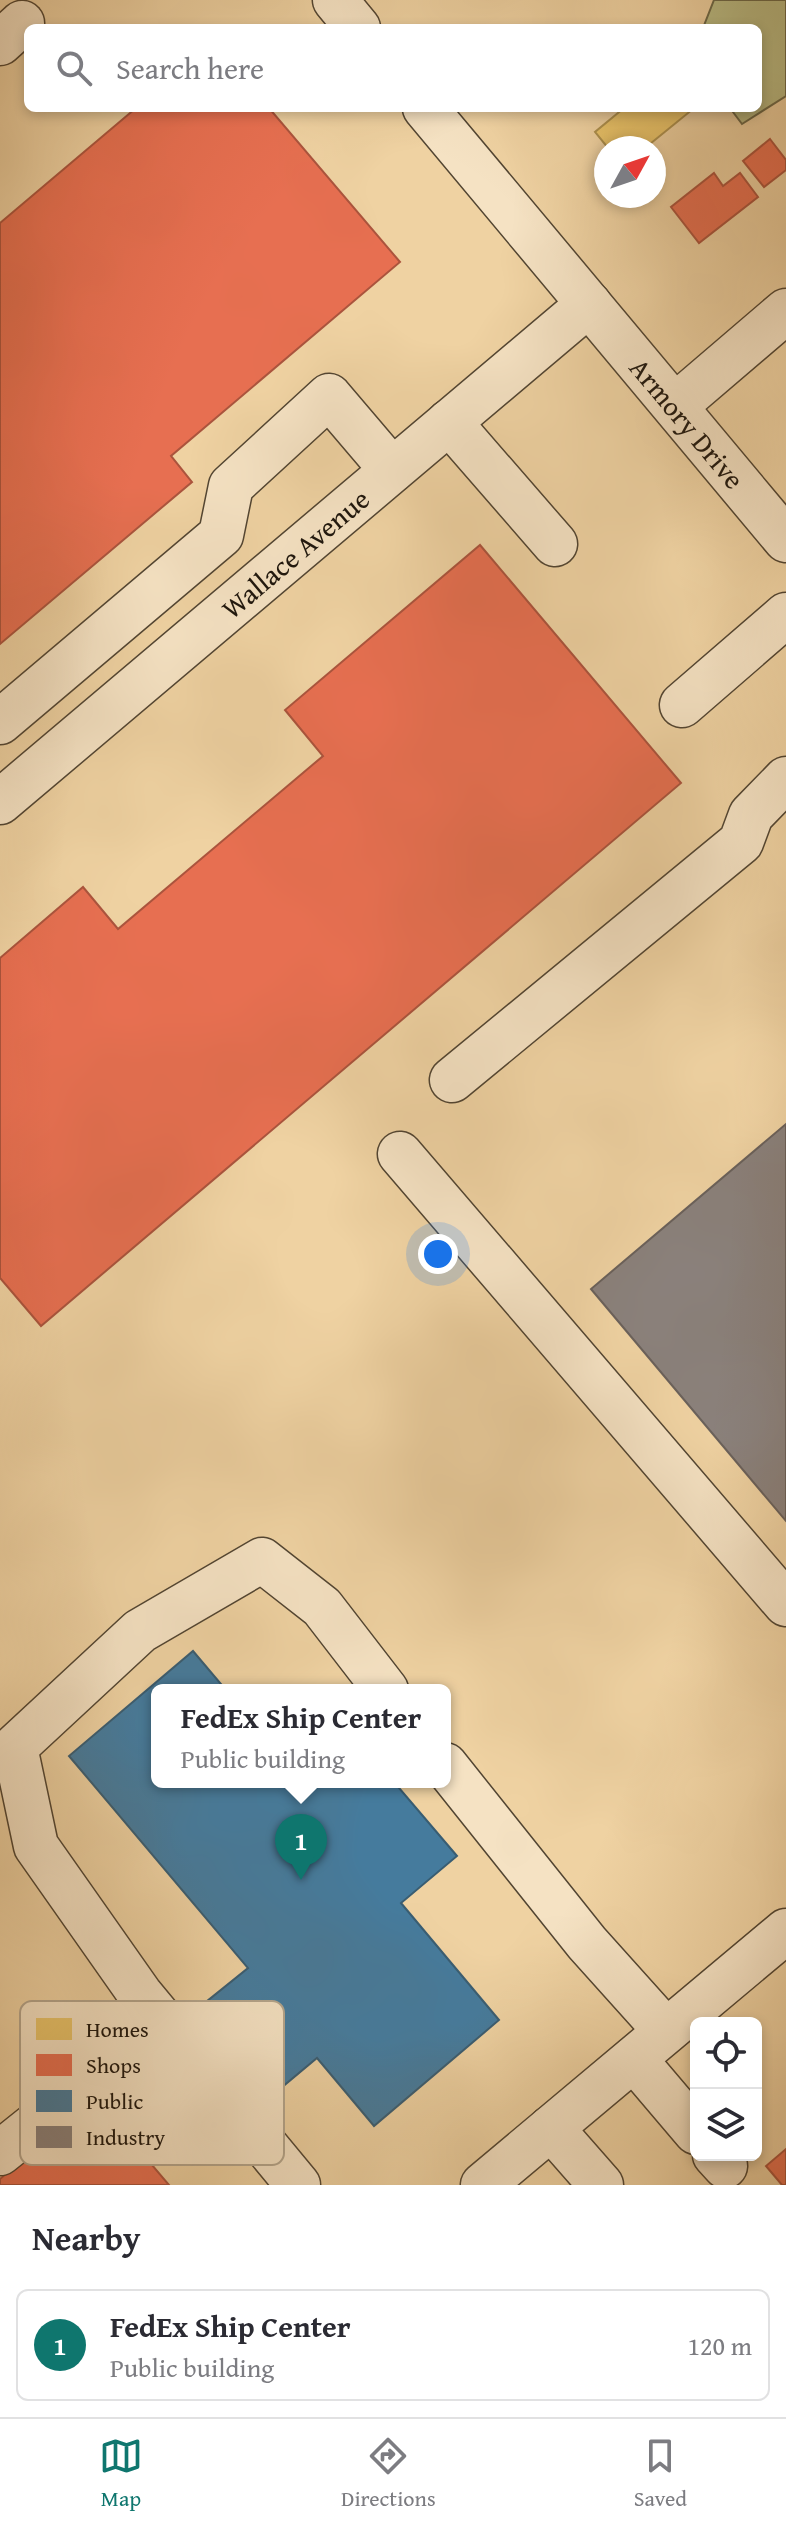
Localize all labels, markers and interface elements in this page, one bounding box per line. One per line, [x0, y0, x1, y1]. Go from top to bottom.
search box [24, 24, 762, 112]
icon: search [52, 46, 96, 90]
text: Search here [116, 46, 264, 90]
north arrow [594, 136, 666, 208]
street label: Armory Drive [621, 348, 755, 497]
street label: Wallace Avenue [212, 478, 378, 627]
your location [418, 1234, 458, 1274]
popup [151, 1684, 451, 1788]
text: FedEx Ship Center [181, 1695, 421, 1739]
text: Public building [181, 1739, 345, 1778]
pin: 1 [275, 1814, 327, 1880]
legend [20, 2001, 284, 2165]
text: Homes [86, 2013, 149, 2045]
map controls [690, 2017, 762, 2161]
button: locate [690, 2017, 762, 2089]
text: Shops [86, 2049, 141, 2081]
text: Public [86, 2085, 143, 2117]
button: layers [690, 2089, 762, 2161]
text: Industry [86, 2121, 165, 2153]
text: Nearby [32, 2213, 141, 2262]
text: FedEx Ship Center [110, 2304, 351, 2348]
text: 1 [53, 2326, 67, 2365]
text: 120 m [687, 2326, 752, 2365]
text: Public building [110, 2348, 274, 2387]
tab: Map [99, 2434, 143, 2514]
tab: Directions [341, 2434, 436, 2514]
tab: Saved [634, 2434, 687, 2514]

